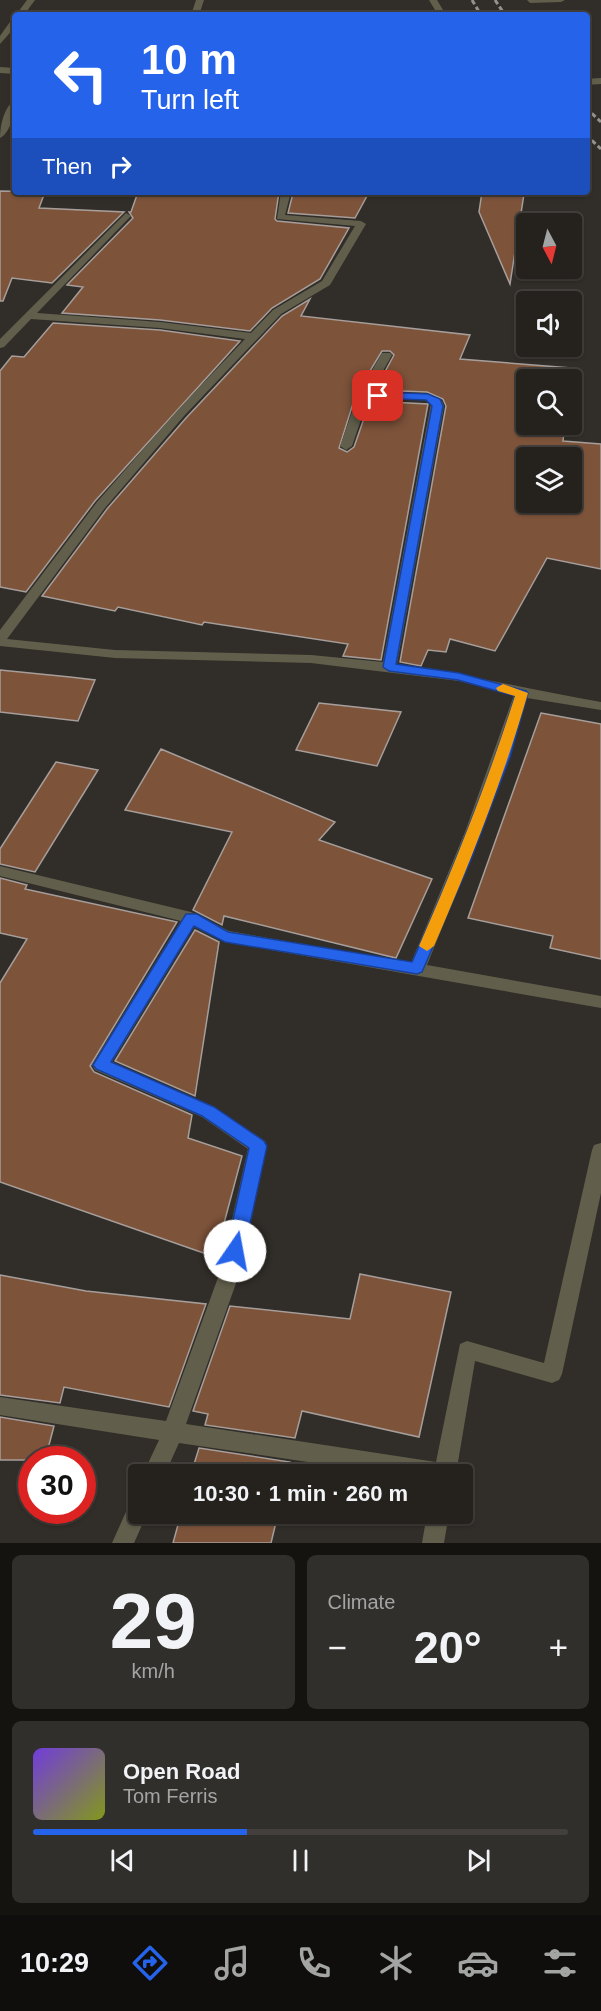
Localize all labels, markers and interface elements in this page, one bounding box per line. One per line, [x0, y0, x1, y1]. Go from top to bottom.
icon: left [42, 36, 120, 114]
text: 10 m [141, 36, 237, 83]
text: Turn left [141, 85, 239, 115]
icon: right [104, 150, 137, 183]
text: Then [42, 154, 92, 179]
north arrow [516, 213, 582, 279]
map controls [516, 213, 582, 513]
button: sound [516, 291, 582, 357]
button: search [516, 369, 582, 435]
pin [352, 370, 403, 421]
icon: arrive [361, 379, 394, 412]
button: layers [516, 447, 582, 513]
position arrow [203, 1219, 267, 1283]
speed limit sign: 30 [18, 1446, 96, 1524]
text: 10:30 · 1 min · 260 m [193, 1481, 408, 1506]
text: 29 [110, 1577, 197, 1665]
text: Climate [328, 1591, 395, 1613]
text: 20° [414, 1622, 482, 1673]
text: − [328, 1629, 347, 1666]
text: + [549, 1629, 568, 1666]
text: km/h [132, 1660, 175, 1682]
text: Open Road [123, 1759, 240, 1784]
text: Tom Ferris [123, 1785, 217, 1807]
icon: previous [106, 1844, 139, 1877]
icon: pause [284, 1844, 317, 1877]
icon: next [462, 1844, 495, 1877]
icon: directions [129, 1942, 171, 1984]
icon: music [211, 1942, 253, 1984]
icon: phone [293, 1942, 335, 1984]
icon: climate [375, 1942, 417, 1984]
icon: car [457, 1942, 499, 1984]
icon: filters [539, 1942, 581, 1984]
text: 10:29 [20, 1948, 89, 1978]

